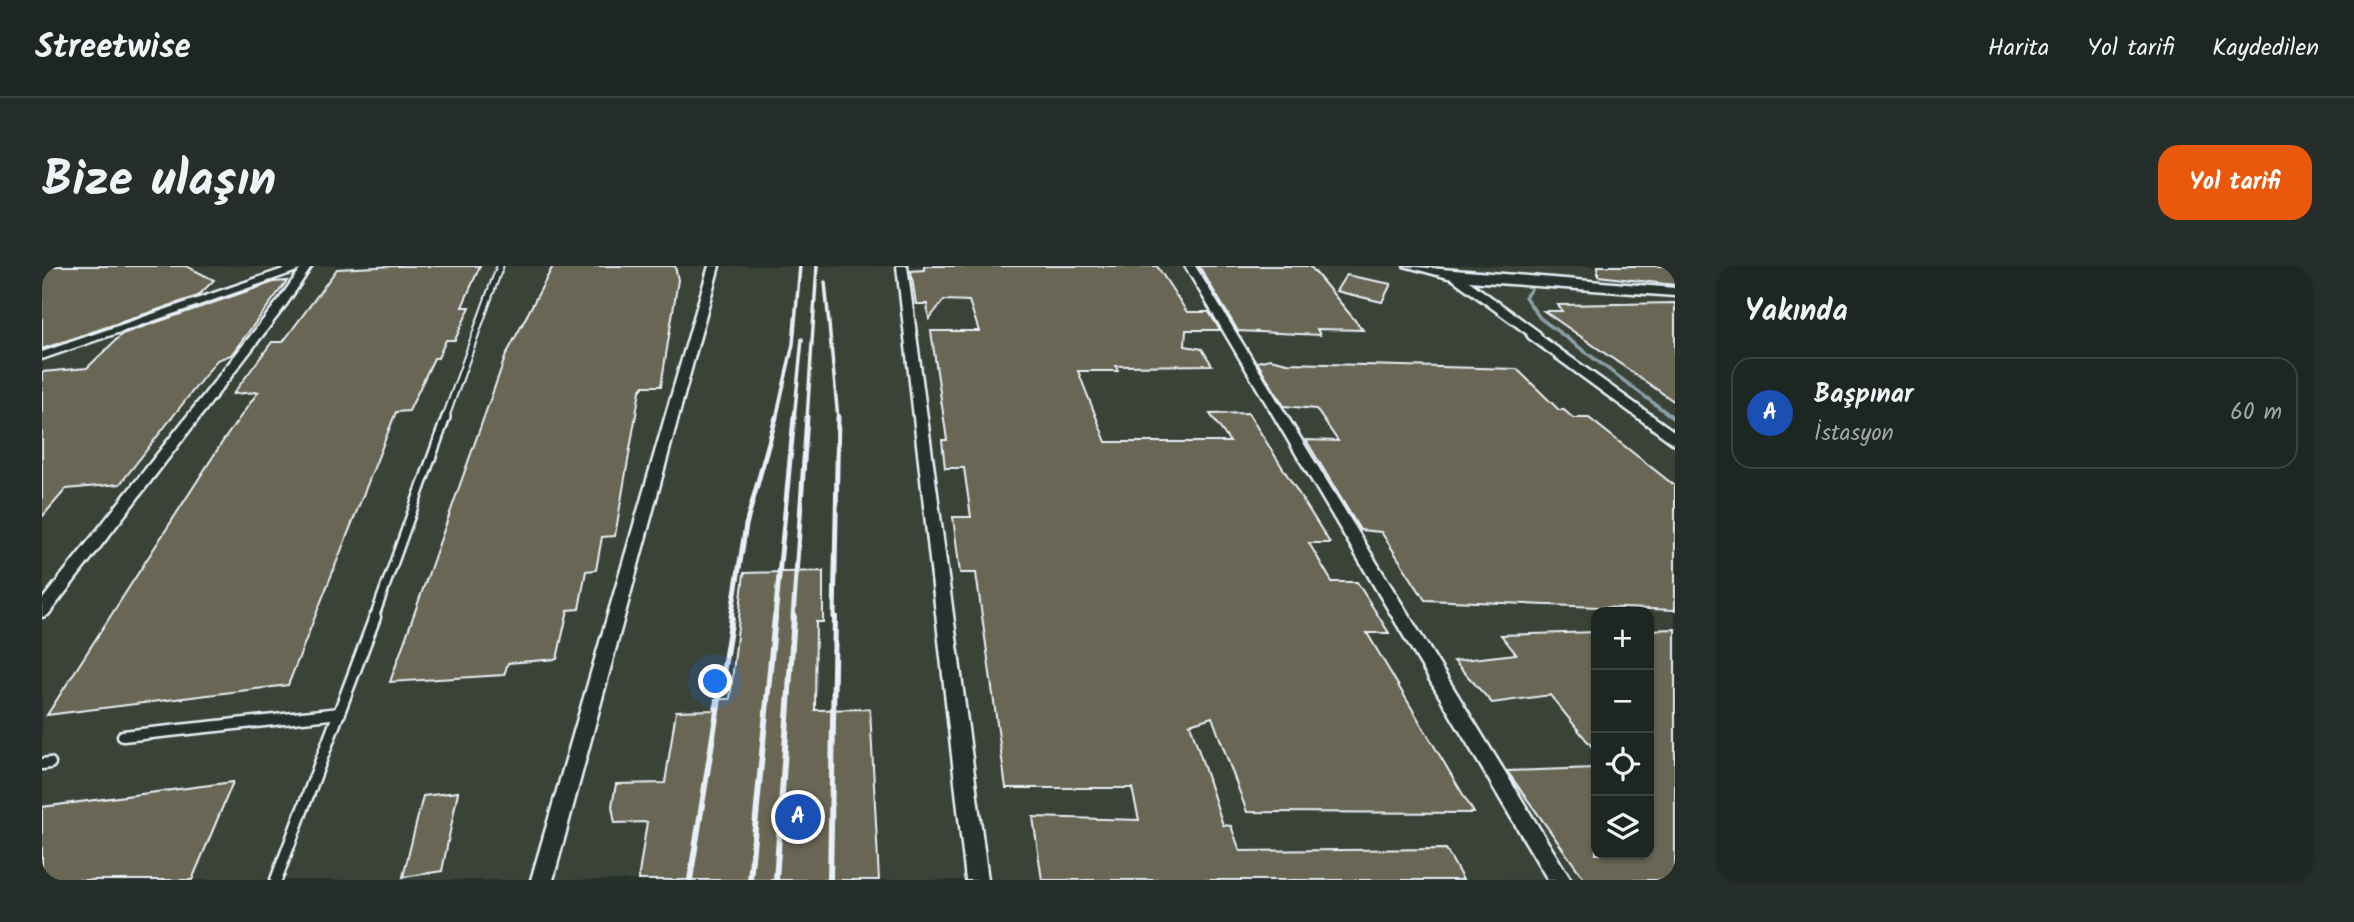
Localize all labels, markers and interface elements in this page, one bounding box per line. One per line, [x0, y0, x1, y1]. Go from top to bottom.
text: Streetwise [35, 22, 191, 75]
text: Harita [1988, 29, 2049, 68]
text: Yol tarifi [2087, 29, 2174, 68]
text: Kaydedilen [2212, 29, 2319, 68]
text: Bize ulaşın [42, 143, 276, 221]
button: Yol tarifi [2158, 145, 2312, 220]
text: Yakında [1745, 288, 1848, 336]
text: Başpınar [1814, 374, 1913, 416]
text: A [1763, 395, 1777, 431]
text: 60 m [2230, 395, 2282, 431]
text: İstasyon [1814, 416, 1894, 452]
map controls [1591, 607, 1654, 859]
button: + [1591, 607, 1654, 670]
your location [698, 664, 732, 698]
button: − [1591, 670, 1654, 733]
button: locate [1591, 733, 1654, 796]
pin: A [775, 791, 821, 843]
button: layers [1591, 796, 1654, 859]

